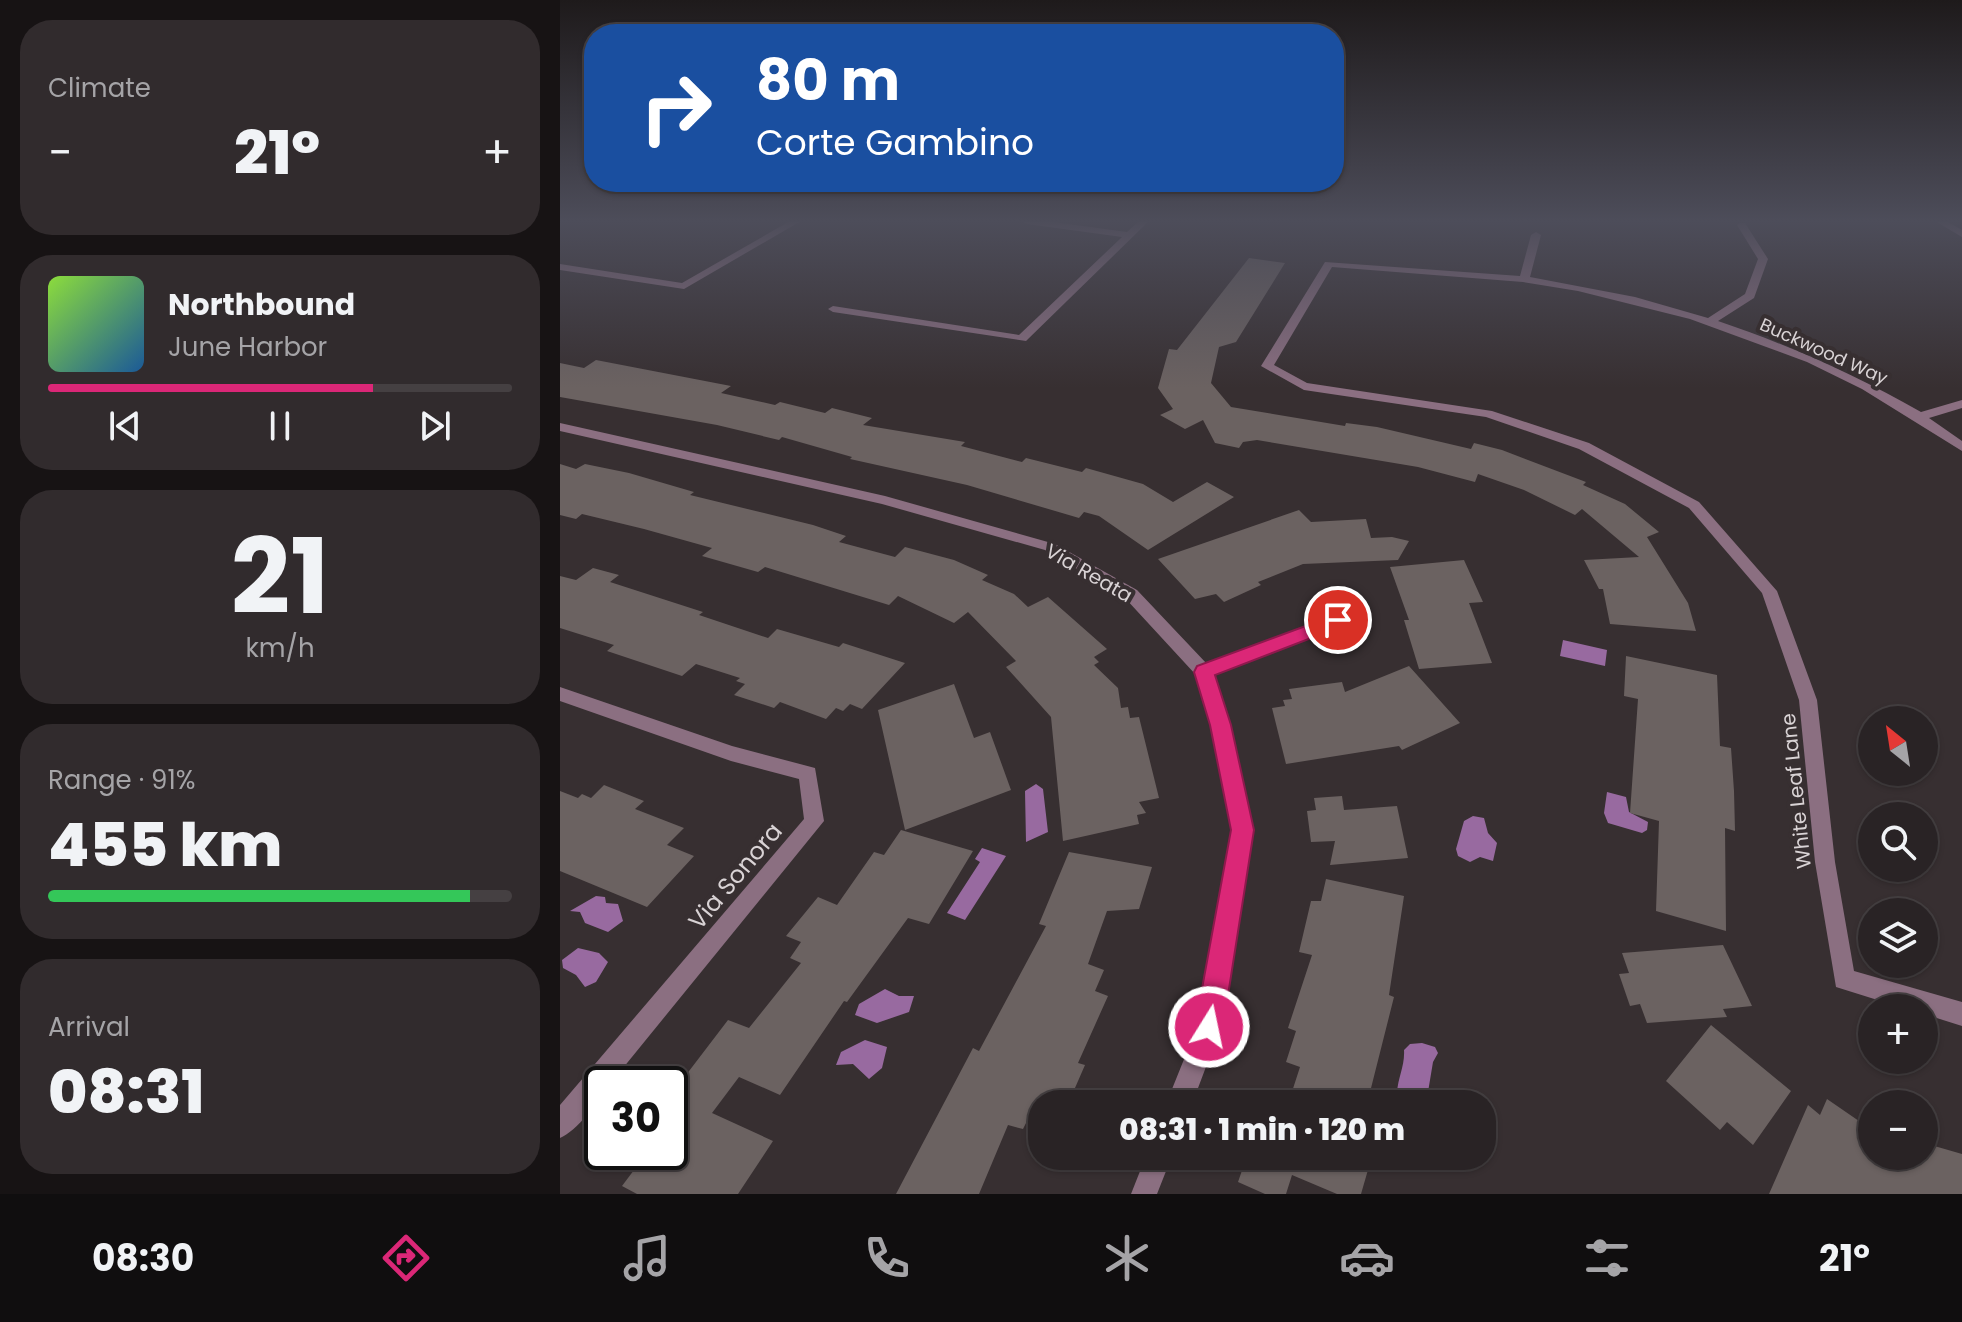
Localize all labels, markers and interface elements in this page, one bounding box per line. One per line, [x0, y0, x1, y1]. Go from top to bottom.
text: 80 m [756, 41, 900, 120]
icon: right [624, 56, 728, 160]
text: Climate [48, 70, 151, 106]
text: 21° [234, 111, 320, 195]
text: Corte Gambino [756, 117, 1034, 168]
text: − [48, 122, 72, 183]
text: + [482, 122, 512, 183]
text: Northbound [168, 283, 355, 326]
street label: Buckwood Way [1756, 312, 1892, 390]
text: June Harbor [168, 329, 327, 365]
icon: previous [103, 404, 147, 448]
icon: pause [258, 404, 302, 448]
icon: next [413, 404, 457, 448]
text: 21 [231, 504, 329, 649]
street label: Via Reata [1040, 537, 1138, 609]
pin [1304, 586, 1372, 654]
icon: arrive [1316, 598, 1360, 642]
text: km/h [245, 630, 315, 666]
north arrow [1858, 706, 1938, 786]
map controls [1858, 706, 1938, 1170]
street label: White Leaf Lane [1774, 712, 1818, 870]
text: Range · 91% [48, 762, 196, 798]
button: search [1858, 802, 1938, 882]
text: 455 km [48, 803, 282, 887]
street label: Via Sonora [681, 816, 789, 936]
button: layers [1858, 898, 1938, 978]
position arrow [1167, 985, 1251, 1069]
button: + [1858, 994, 1938, 1074]
text: Arrival [48, 1009, 130, 1045]
text: 08:31 [48, 1050, 205, 1134]
speed limit sign: 30 [584, 1066, 688, 1170]
button: − [1858, 1090, 1938, 1170]
text: 08:31 · 1 min · 120 m [1119, 1108, 1405, 1151]
icon: directions [378, 1230, 434, 1286]
icon: music [619, 1230, 675, 1286]
icon: phone [859, 1230, 915, 1286]
icon: climate [1099, 1230, 1155, 1286]
icon: car [1339, 1230, 1395, 1286]
icon: filters [1579, 1230, 1635, 1286]
text: 08:30 [92, 1233, 194, 1284]
text: 21° [1819, 1233, 1870, 1284]

